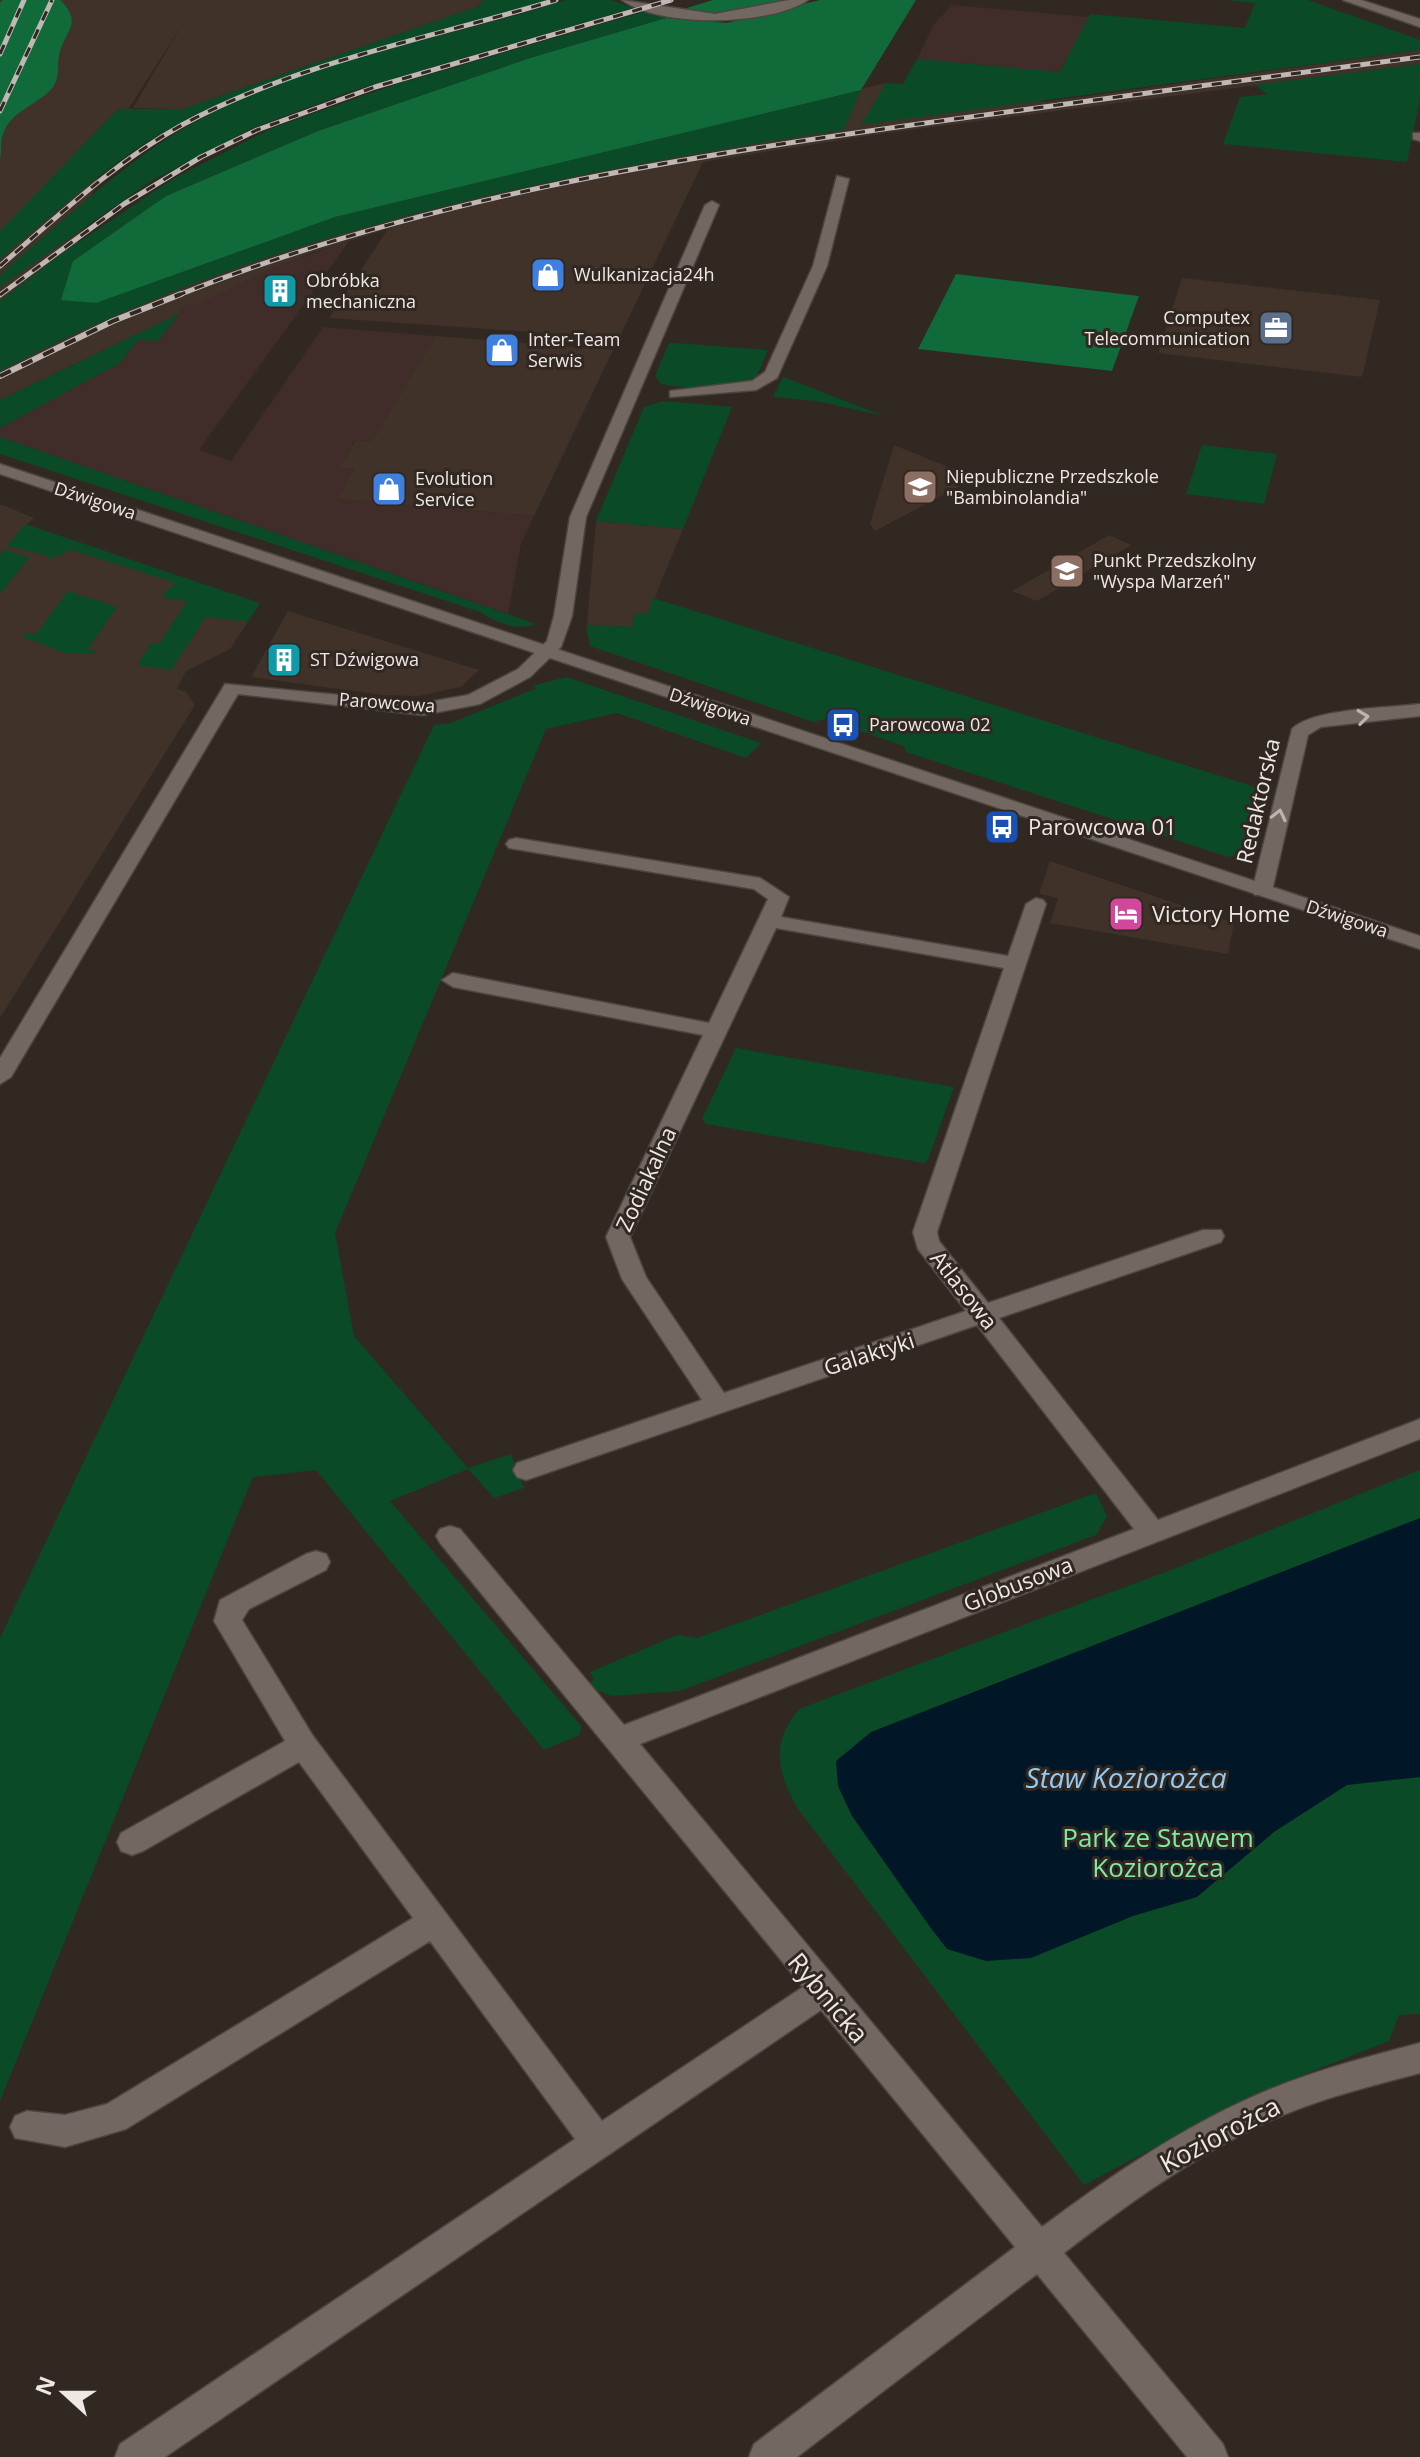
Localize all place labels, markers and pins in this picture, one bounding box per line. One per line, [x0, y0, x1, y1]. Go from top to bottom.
shop icon: Wulkanizacja24h [529, 256, 567, 294]
place label: Wulkanizacja24h [574, 262, 714, 286]
place label: Obróbka mechaniczna [306, 268, 416, 313]
building icon: Obróbka mechaniczna [261, 272, 299, 310]
place label: Computex Telecommunication [1084, 305, 1251, 350]
office icon: Computex Telecommunication [1257, 309, 1295, 347]
place label: Inter-Team Serwis [528, 327, 620, 372]
shop icon: Inter-Team Serwis [483, 331, 521, 369]
place label: Niepubliczne Przedszkole "Bambinolandia" [946, 464, 1159, 509]
place label: Evolution Service [415, 466, 493, 511]
school or university icon: Niepubliczne Przedszkole "Bambinolandia" [901, 468, 939, 506]
shop icon: Evolution Service [370, 470, 408, 508]
place label: Punkt Przedszkolny "Wyspa Marzeń" [1093, 548, 1257, 593]
school or university icon: Punkt Przedszkolny "Wyspa Marzeń" [1048, 552, 1086, 590]
building icon: ST Dźwigowa [265, 641, 303, 679]
place label: ST Dźwigowa [310, 647, 419, 671]
bus stop icon: Parowcowa 02 [824, 706, 862, 744]
place label: Parowcowa 02 [869, 712, 991, 736]
bus stop icon: Parowcowa 01 [983, 808, 1021, 846]
place label: Parowcowa 01 [1028, 811, 1177, 841]
hotel icon: Victory Home [1107, 895, 1145, 933]
place label: Victory Home [1152, 898, 1290, 928]

